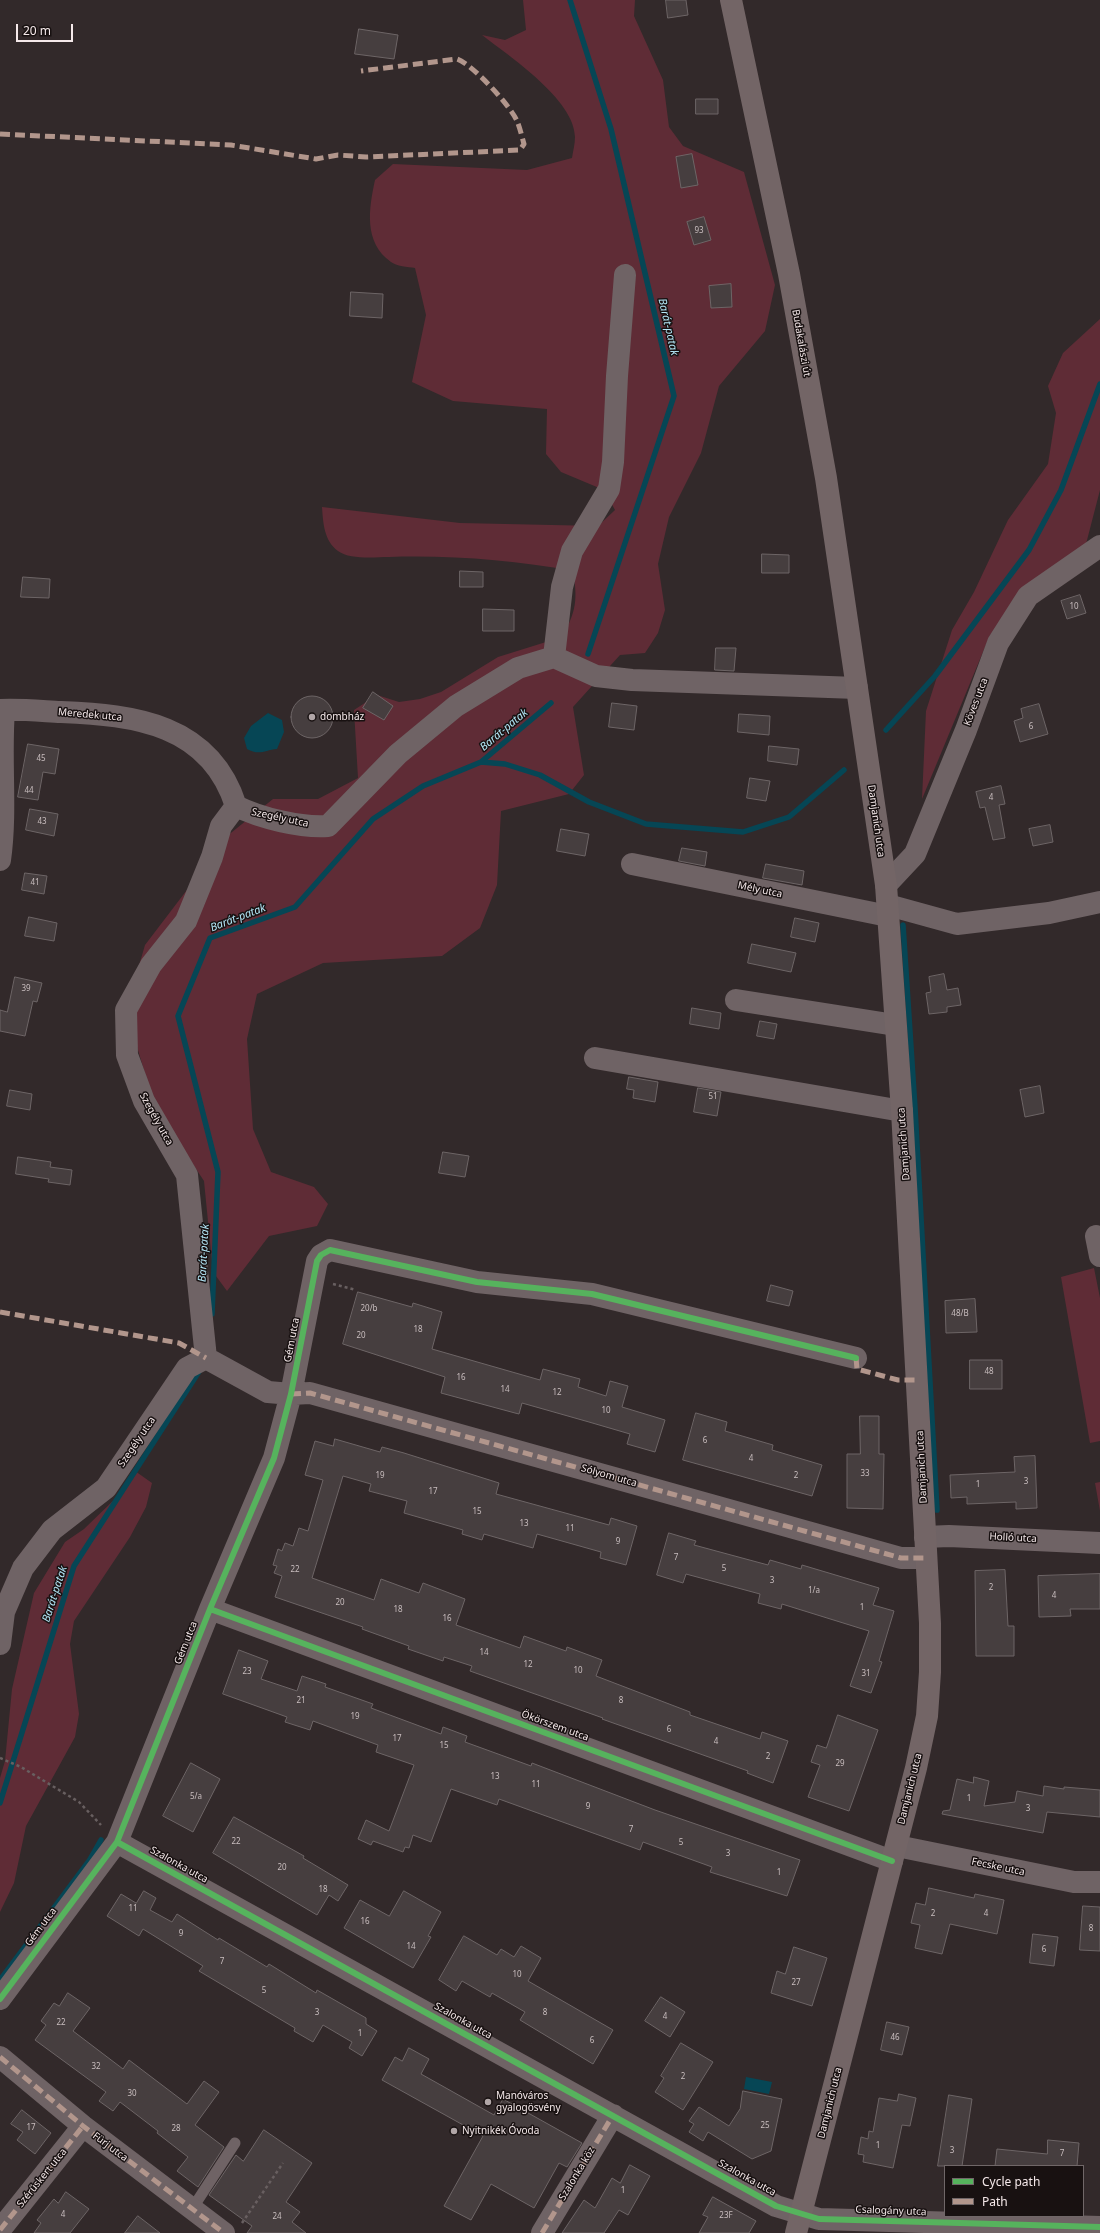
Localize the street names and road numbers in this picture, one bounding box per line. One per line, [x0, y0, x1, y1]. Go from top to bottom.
street label: Budakalászi út [789, 308, 813, 378]
street label: Köves utca [961, 676, 991, 728]
street label: Meredek utca [57, 706, 123, 724]
street label: Damjanich utca [865, 784, 887, 858]
street label: Szegély utca [250, 806, 310, 830]
street label: Mély utca [737, 879, 783, 901]
street label: Szegély utca [137, 1091, 175, 1147]
street label: Damjanich utca [895, 1107, 913, 1181]
street label: Gém utca [282, 1317, 302, 1363]
street label: Szegély utca [116, 1415, 158, 1469]
street label: Damjanich utca [914, 1430, 930, 1504]
street label: Sólyom utca [580, 1462, 638, 1490]
street label: Holló utca [989, 1531, 1037, 1545]
street label: Gém utca [172, 1620, 200, 1666]
street label: Ökörszem utca [520, 1708, 590, 1744]
street label: Damjanich utca [895, 1752, 925, 1826]
street label: Szalonka utca [148, 1844, 210, 1886]
street label: Fecske utca [970, 1855, 1026, 1879]
street label: Gém utca [23, 1905, 59, 1949]
street label: Szalonka utca [432, 2000, 494, 2042]
street label: Damjanich utca [815, 2066, 845, 2140]
street label: Fürj utca [90, 2130, 130, 2164]
street label: Szalonka köz [556, 2145, 598, 2203]
street label: Szérűskert utca [15, 2146, 69, 2210]
street label: Szalonka utca [716, 2157, 778, 2199]
street label: Csalogány utca [855, 2204, 927, 2218]

